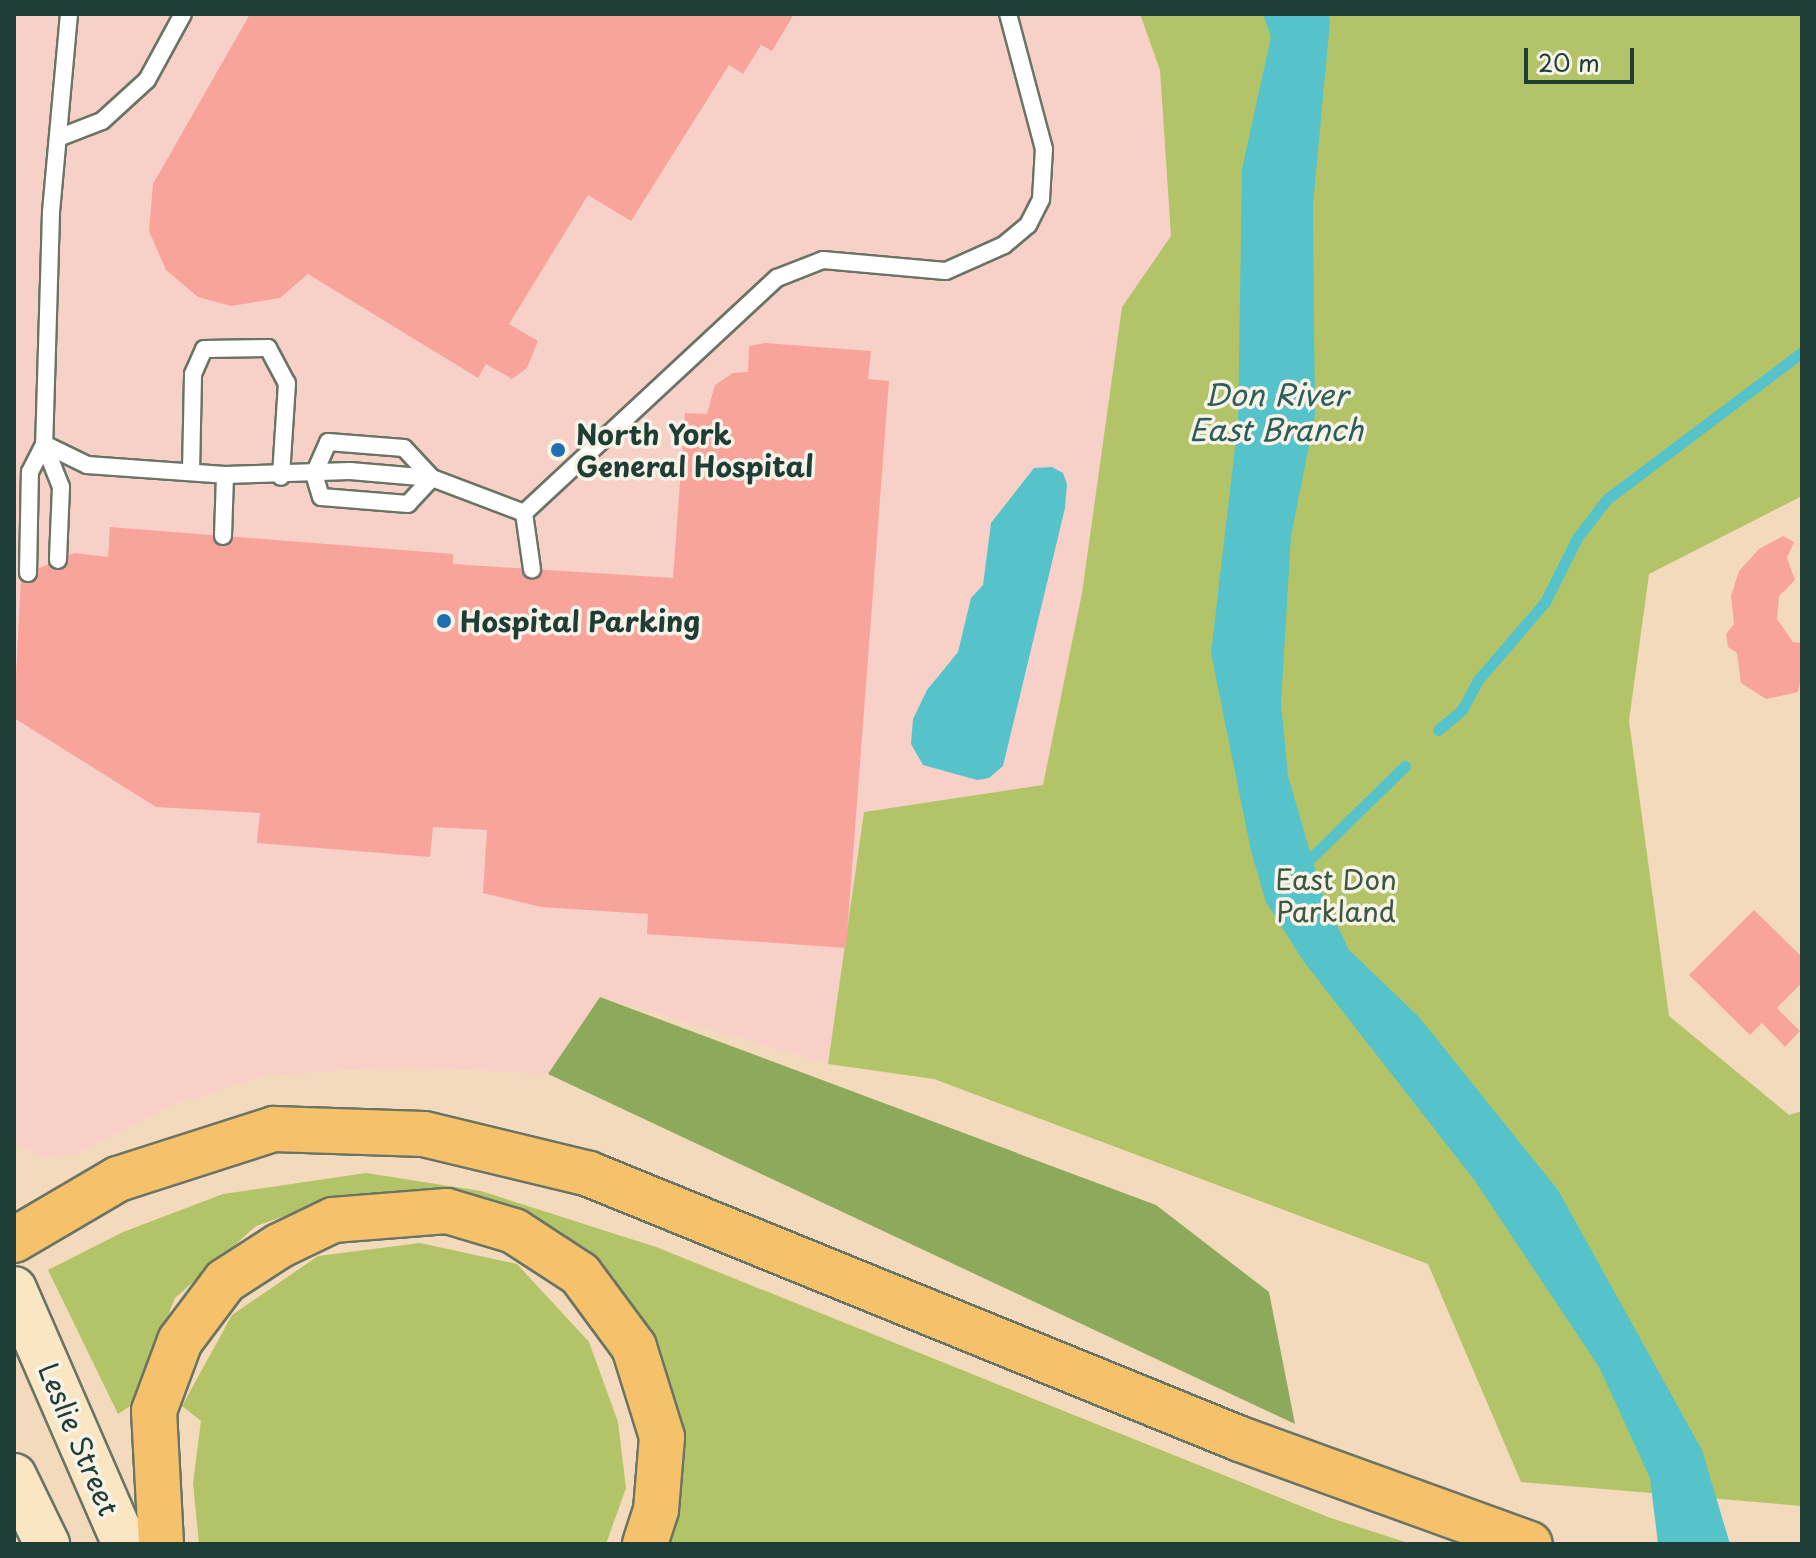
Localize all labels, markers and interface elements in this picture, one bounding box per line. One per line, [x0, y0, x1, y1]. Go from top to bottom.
scale bar [1528, 32, 1638, 82]
text: 20 m [1538, 44, 1600, 80]
water label: Don River East Branch [1189, 376, 1363, 446]
place label: North York General Hospital [576, 417, 815, 483]
marker: North York General Hospital [547, 439, 569, 461]
place label: Hospital Parking [460, 604, 701, 638]
marker: Hospital Parking [435, 612, 453, 630]
park label: East Don Parkland [1275, 862, 1397, 928]
street label: Leslie Street [31, 1356, 127, 1522]

